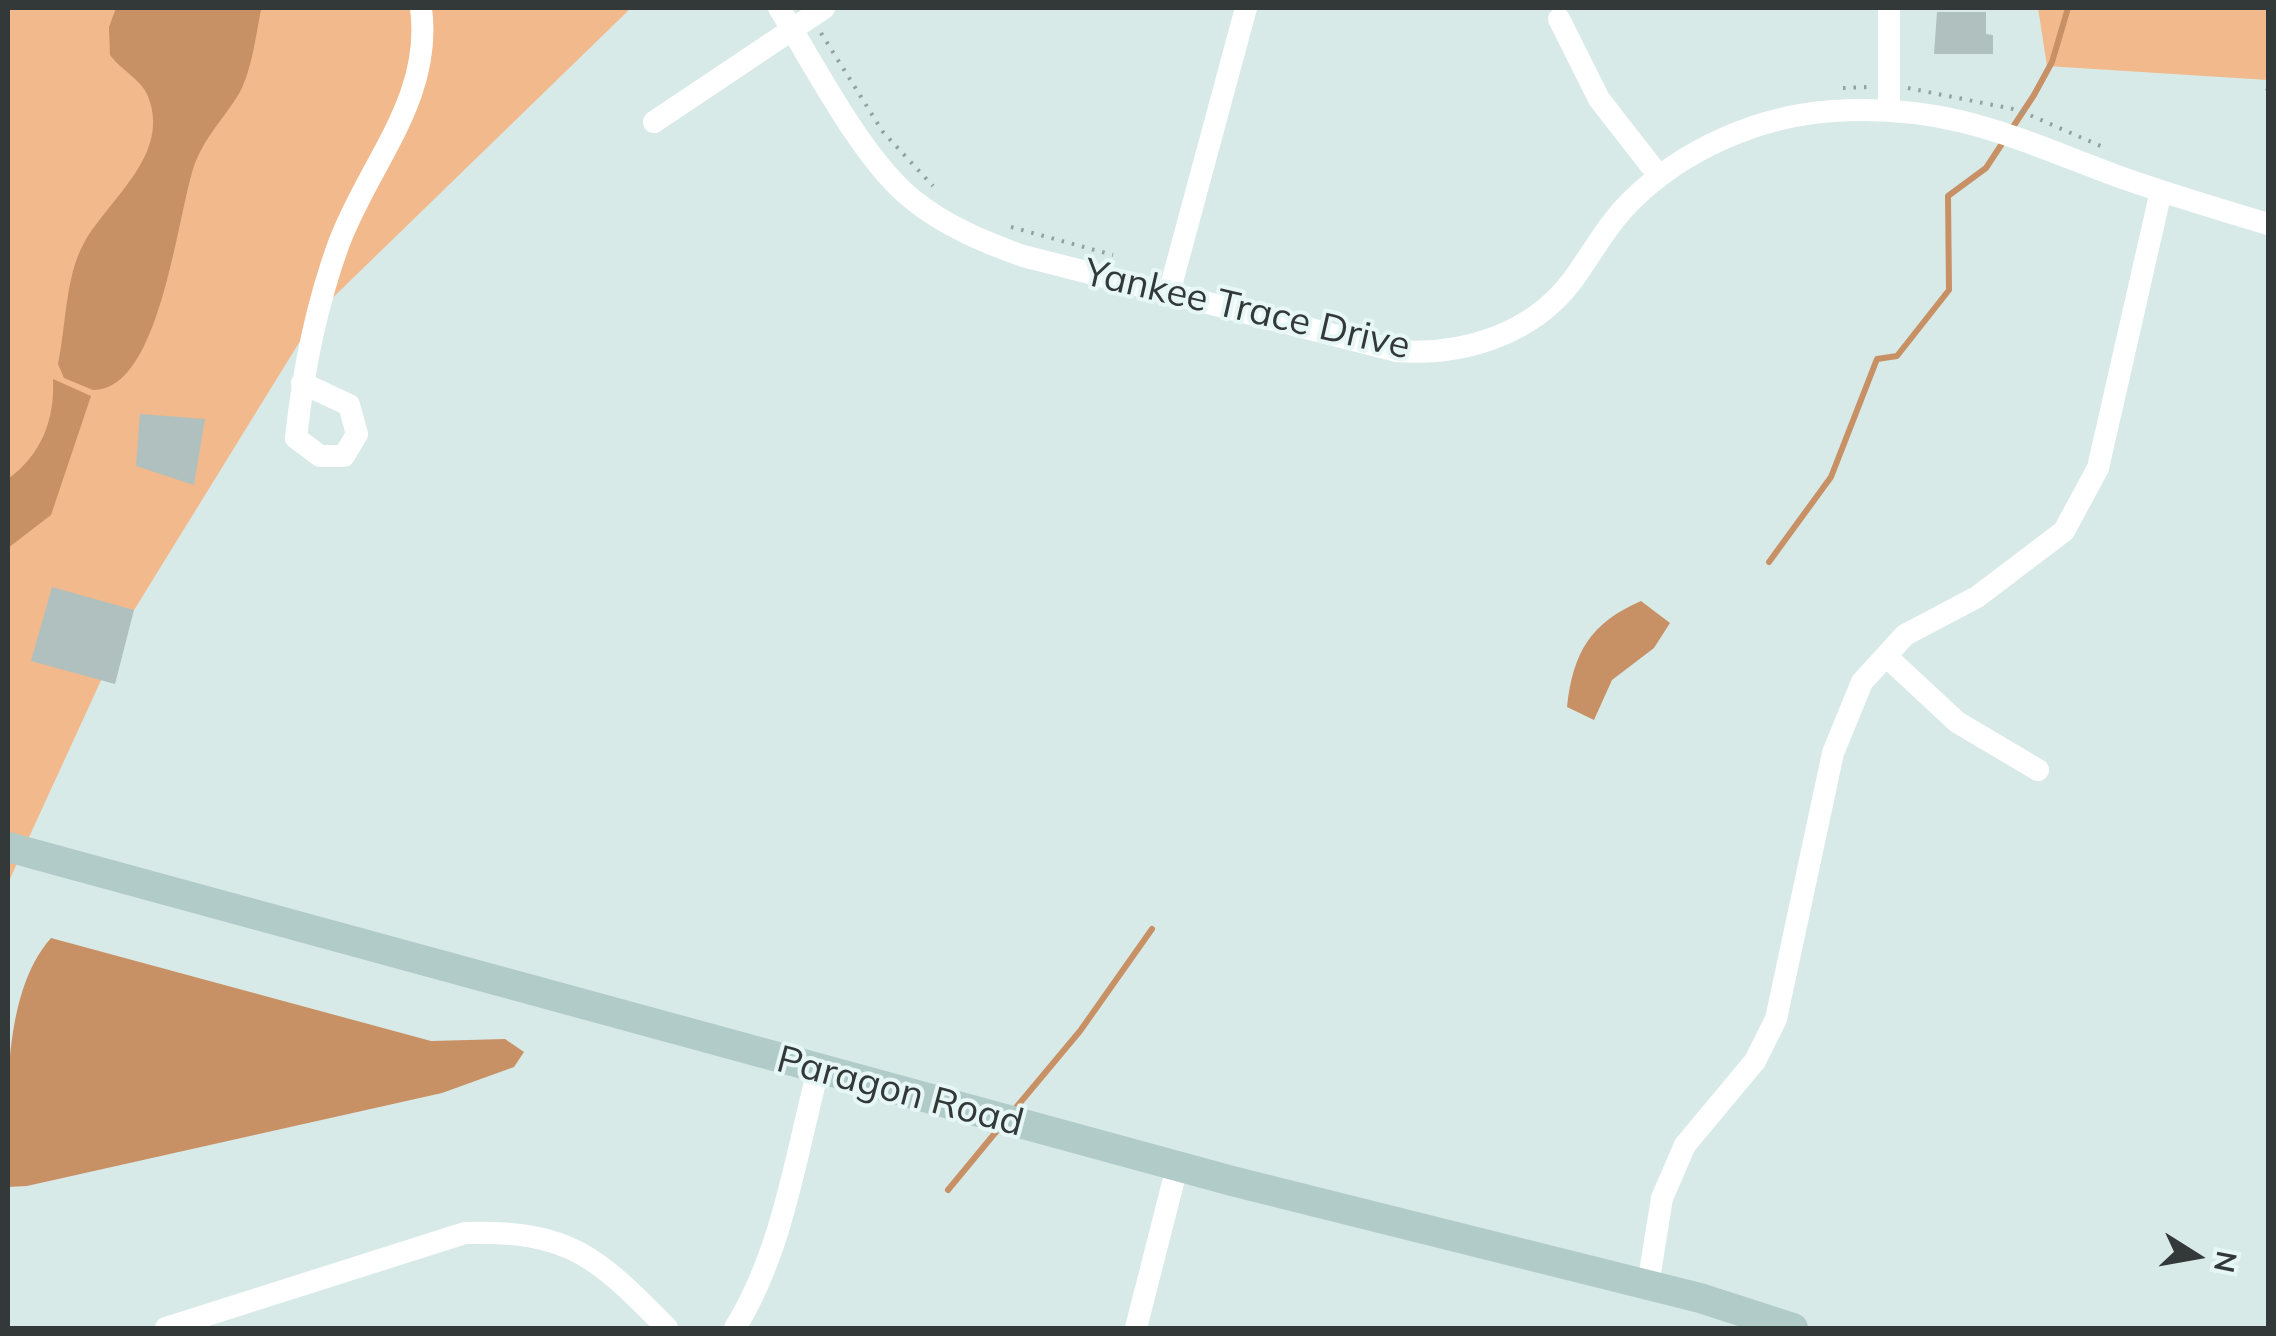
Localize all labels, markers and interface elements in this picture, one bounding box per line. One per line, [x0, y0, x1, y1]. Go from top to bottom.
street label: Yankee Trace Drive [1080, 250, 1414, 370]
street label: Paragon Road [772, 1037, 1028, 1147]
north arrow [2146, 1206, 2246, 1306]
text: N [2207, 1248, 2245, 1276]

